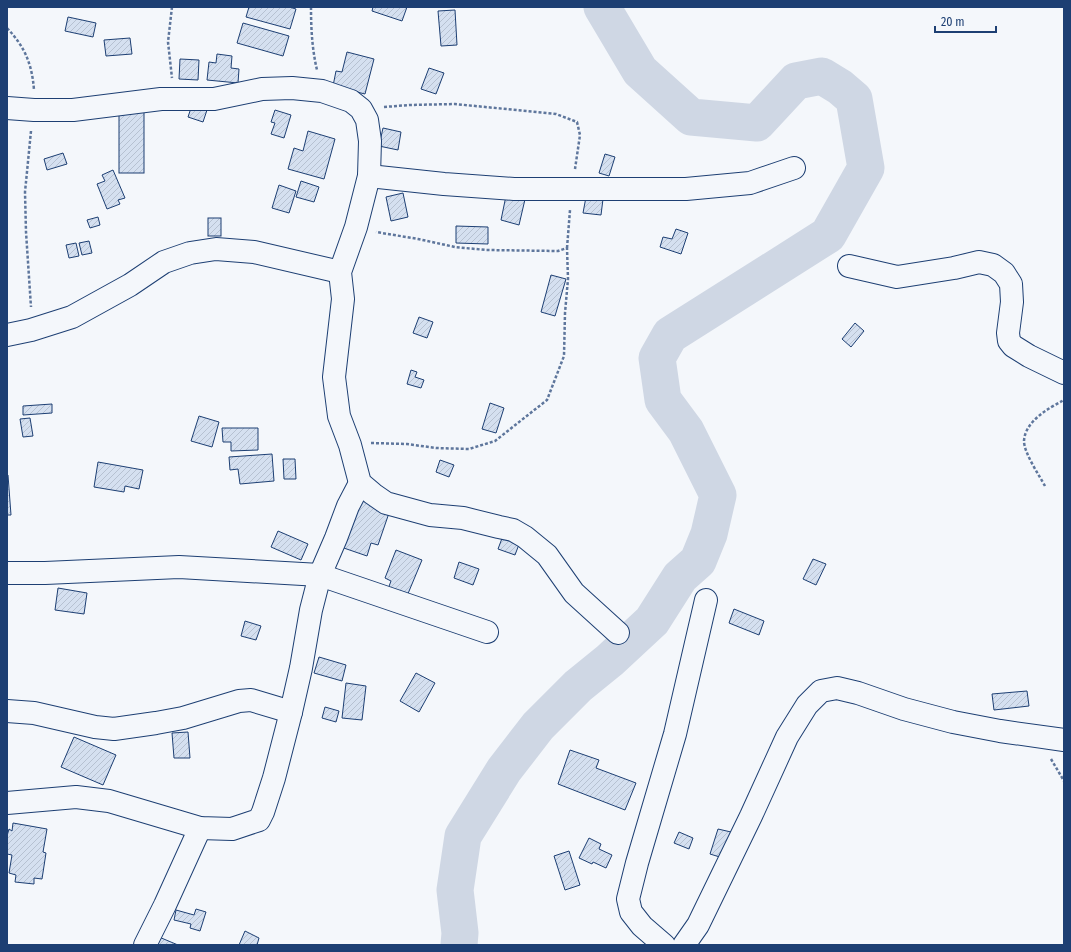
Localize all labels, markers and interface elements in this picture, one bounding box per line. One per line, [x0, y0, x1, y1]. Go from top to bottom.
scale bar [935, 8, 996, 34]
text: 20 m [941, 15, 965, 29]

